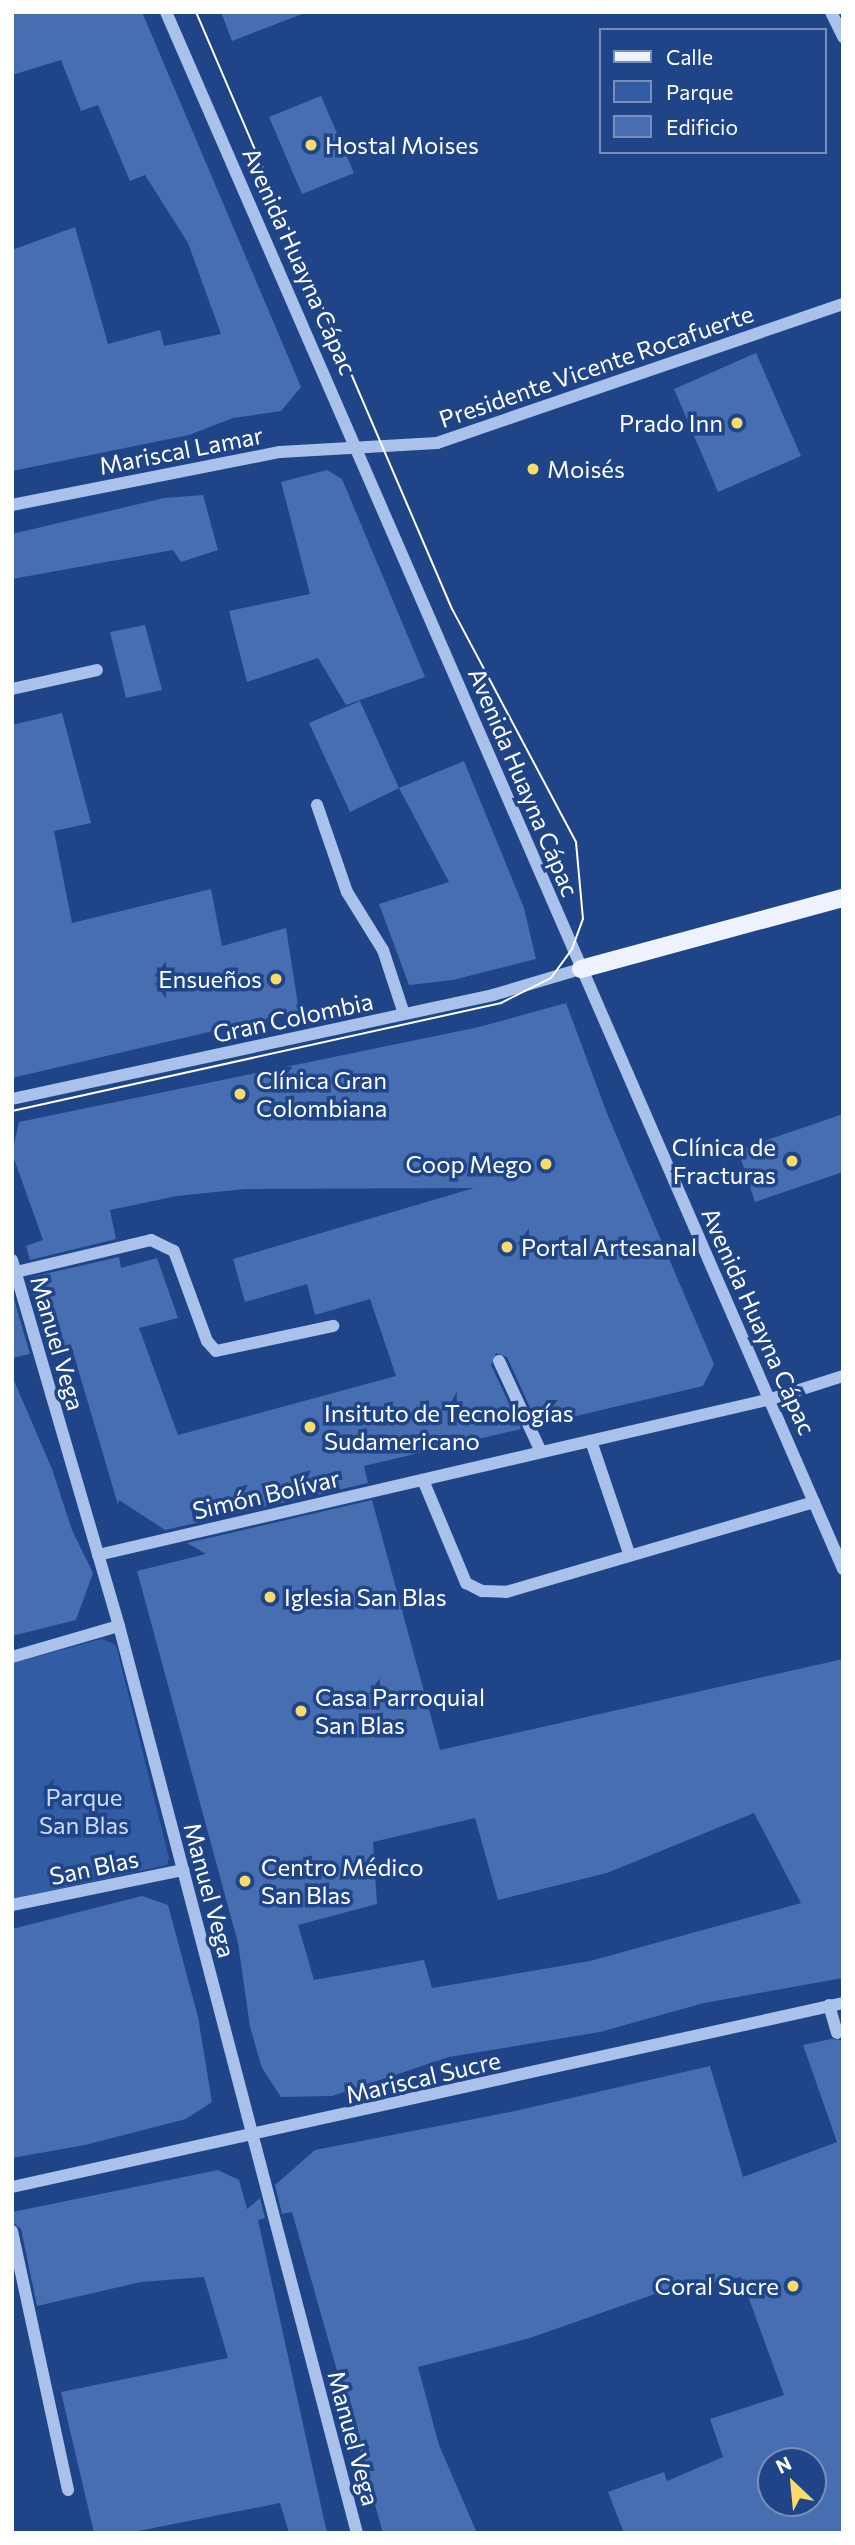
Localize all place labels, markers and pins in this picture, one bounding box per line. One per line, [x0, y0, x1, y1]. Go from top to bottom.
place label: Hostal Moises [325, 131, 479, 159]
marker: Hostal Moises [303, 137, 319, 153]
place label: Prado Inn [619, 409, 723, 437]
marker: Prado Inn [729, 415, 745, 431]
place label: Moisés [547, 455, 625, 483]
marker: Moisés [525, 461, 541, 477]
place label: Ensueños [158, 965, 262, 993]
marker: Ensueños [268, 971, 284, 987]
place label: Clínica Gran Colombiana [256, 1066, 387, 1122]
marker: Clínica Gran Colombiana [230, 1084, 250, 1104]
place label: Clínica de Fracturas [672, 1133, 776, 1189]
place label: Coop Mego [405, 1150, 532, 1178]
marker: Clínica de Fracturas [782, 1151, 802, 1171]
marker: Coop Mego [538, 1156, 554, 1172]
place label: Portal Artesanal [521, 1233, 697, 1261]
marker: Portal Artesanal [499, 1239, 515, 1255]
place label: Insituto de Tecnologías Sudamericano [324, 1399, 574, 1455]
marker: Insituto de Tecnologías Sudamericano [302, 1419, 318, 1435]
place label: Iglesia San Blas [284, 1583, 447, 1611]
marker: Iglesia San Blas [262, 1589, 278, 1605]
place label: Casa Parroquial San Blas [315, 1683, 485, 1739]
marker: Casa Parroquial San Blas [293, 1703, 309, 1719]
place label: Centro Médico San Blas [261, 1853, 424, 1909]
marker: Centro Médico San Blas [235, 1871, 255, 1891]
place label: Coral Sucre [654, 2272, 779, 2300]
marker: Coral Sucre [785, 2278, 801, 2294]

